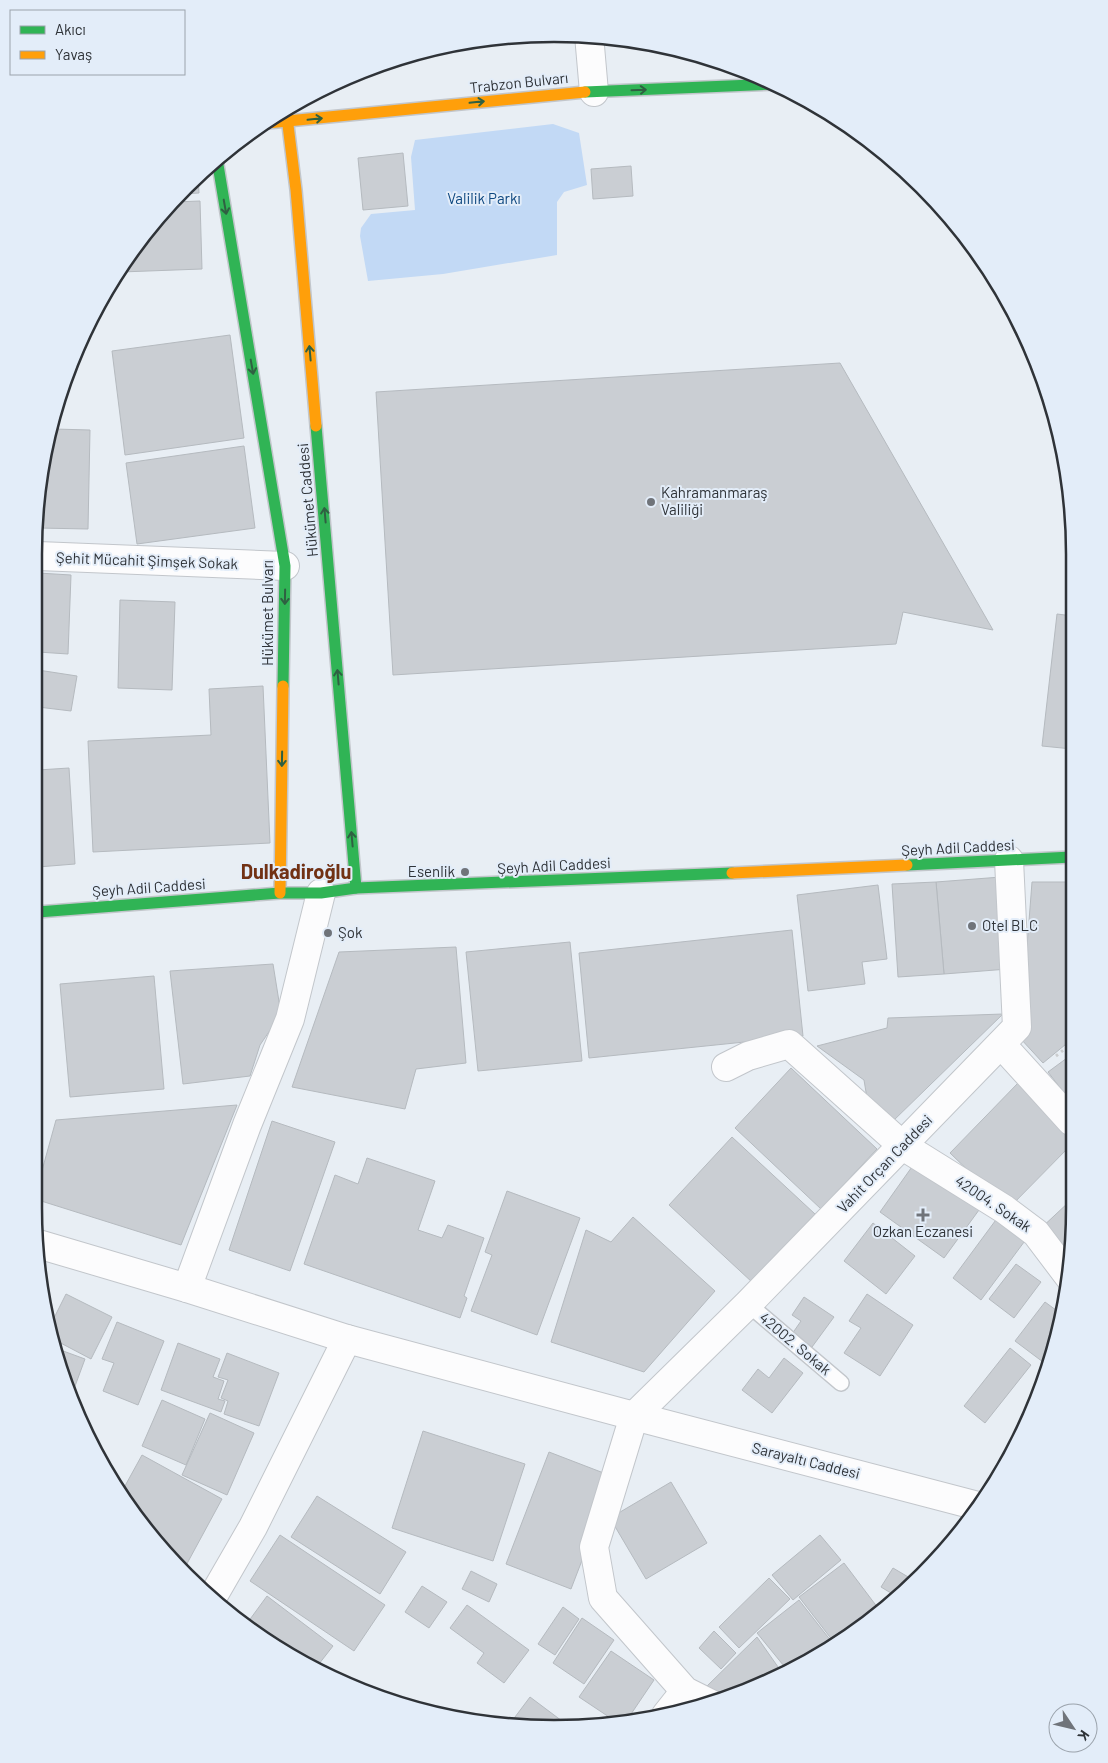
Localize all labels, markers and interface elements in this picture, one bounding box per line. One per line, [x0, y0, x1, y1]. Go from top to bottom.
legend [10, 10, 185, 75]
text: Akıcı [55, 20, 86, 38]
text: Yavaş [55, 45, 92, 63]
street label: Trabzon Bulvarı [469, 68, 569, 96]
one-way arrow [630, 85, 646, 95]
one-way arrow [468, 98, 484, 107]
one-way arrow [307, 115, 323, 124]
park label: Valilik Parkı [447, 189, 521, 207]
one-way arrow [220, 198, 230, 214]
one-way arrow [306, 346, 315, 362]
one-way arrow [247, 359, 257, 375]
street label: Hükümet Caddesi [293, 442, 321, 558]
place label: Kahramanmaraş Valiliği [661, 483, 768, 518]
marker: Kahramanmaraş Valiliği [645, 496, 657, 508]
one-way arrow [320, 508, 329, 524]
street label: Şehit Mücahit Şimşek Sokak [56, 548, 239, 572]
street label: Hükümet Bulvarı [258, 560, 276, 666]
one-way arrow [280, 588, 290, 604]
one-way arrow [334, 669, 343, 685]
one-way arrow [277, 750, 287, 767]
one-way arrow [347, 831, 357, 847]
street label: Şeyh Adil Caddesi [901, 835, 1015, 859]
street label: Şeyh Adil Caddesi [497, 853, 611, 877]
district label: Dulkadiroğlu [241, 859, 351, 883]
place label: Esenlik [408, 862, 455, 880]
marker: Esenlik [459, 866, 471, 878]
street label: Şeyh Adil Caddesi [91, 874, 206, 900]
place label: Otel BLC [982, 916, 1038, 934]
marker: Otel BLC [966, 920, 978, 932]
place label: Şok [338, 923, 363, 941]
marker: Şok [322, 927, 334, 939]
street label: Vahit Orçan Caddesi [833, 1111, 936, 1216]
street label: 42004. Sokak [952, 1171, 1036, 1236]
marker: Ozkan Eczanesi [917, 1209, 929, 1221]
place label: Ozkan Eczanesi [873, 1222, 973, 1240]
street label: 42002. Sokak [756, 1308, 835, 1379]
street label: Sarayaltı Caddesi [750, 1438, 862, 1482]
north arrow [1048, 1703, 1098, 1753]
text: K [1074, 1727, 1094, 1744]

